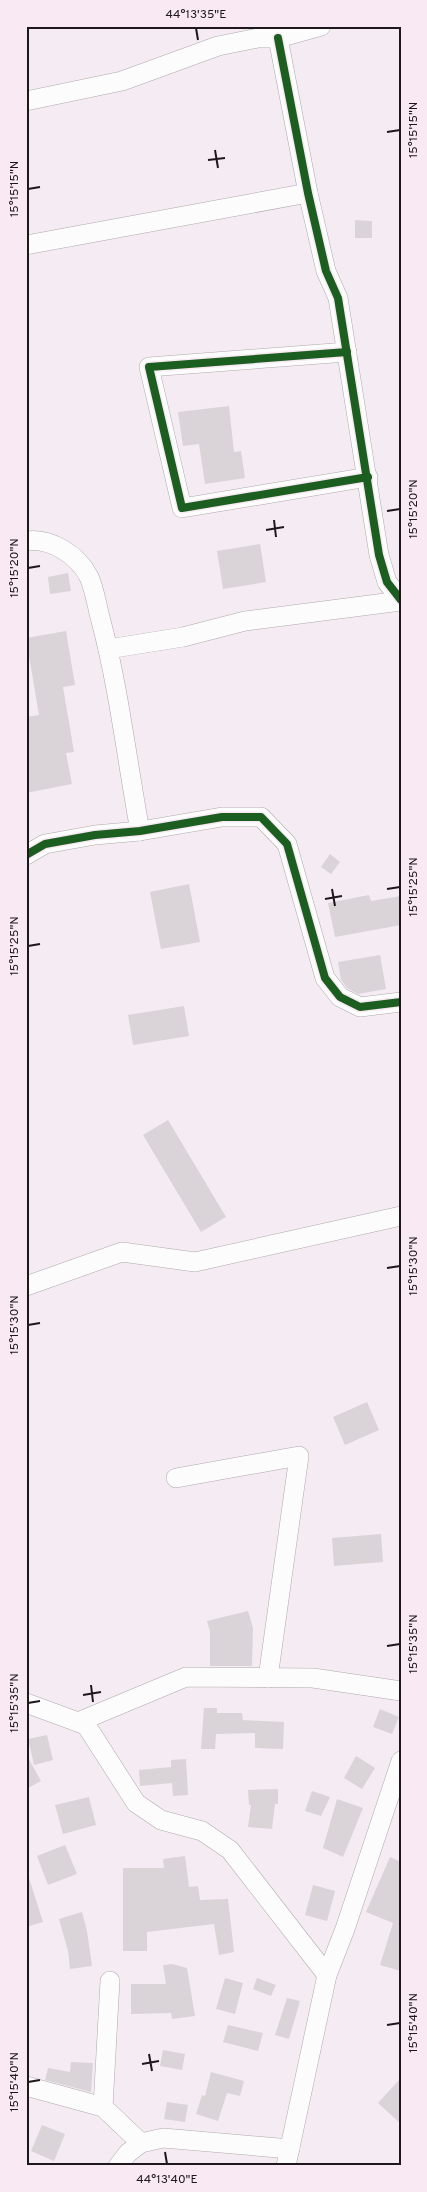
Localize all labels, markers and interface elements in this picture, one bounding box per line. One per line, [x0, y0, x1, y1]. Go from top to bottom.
text: 44°13'35"E [166, 7, 226, 23]
text: 15°15'15"N [406, 102, 422, 158]
text: 15°15'15"N [7, 161, 23, 217]
text: 15°15'20"N [406, 479, 422, 539]
text: 15°15'20"N [7, 538, 23, 598]
text: 15°15'25"N [406, 857, 422, 917]
text: 15°15'25"N [7, 916, 23, 976]
text: 15°15'30"N [406, 1236, 422, 1296]
text: 15°15'30"N [7, 1295, 23, 1355]
text: 15°15'35"N [406, 1614, 422, 1674]
text: 15°15'35"N [7, 1673, 23, 1733]
text: 15°15'40"N [406, 1993, 422, 2053]
text: 15°15'40"N [7, 2052, 23, 2112]
text: 44°13'40"E [136, 2172, 198, 2188]

